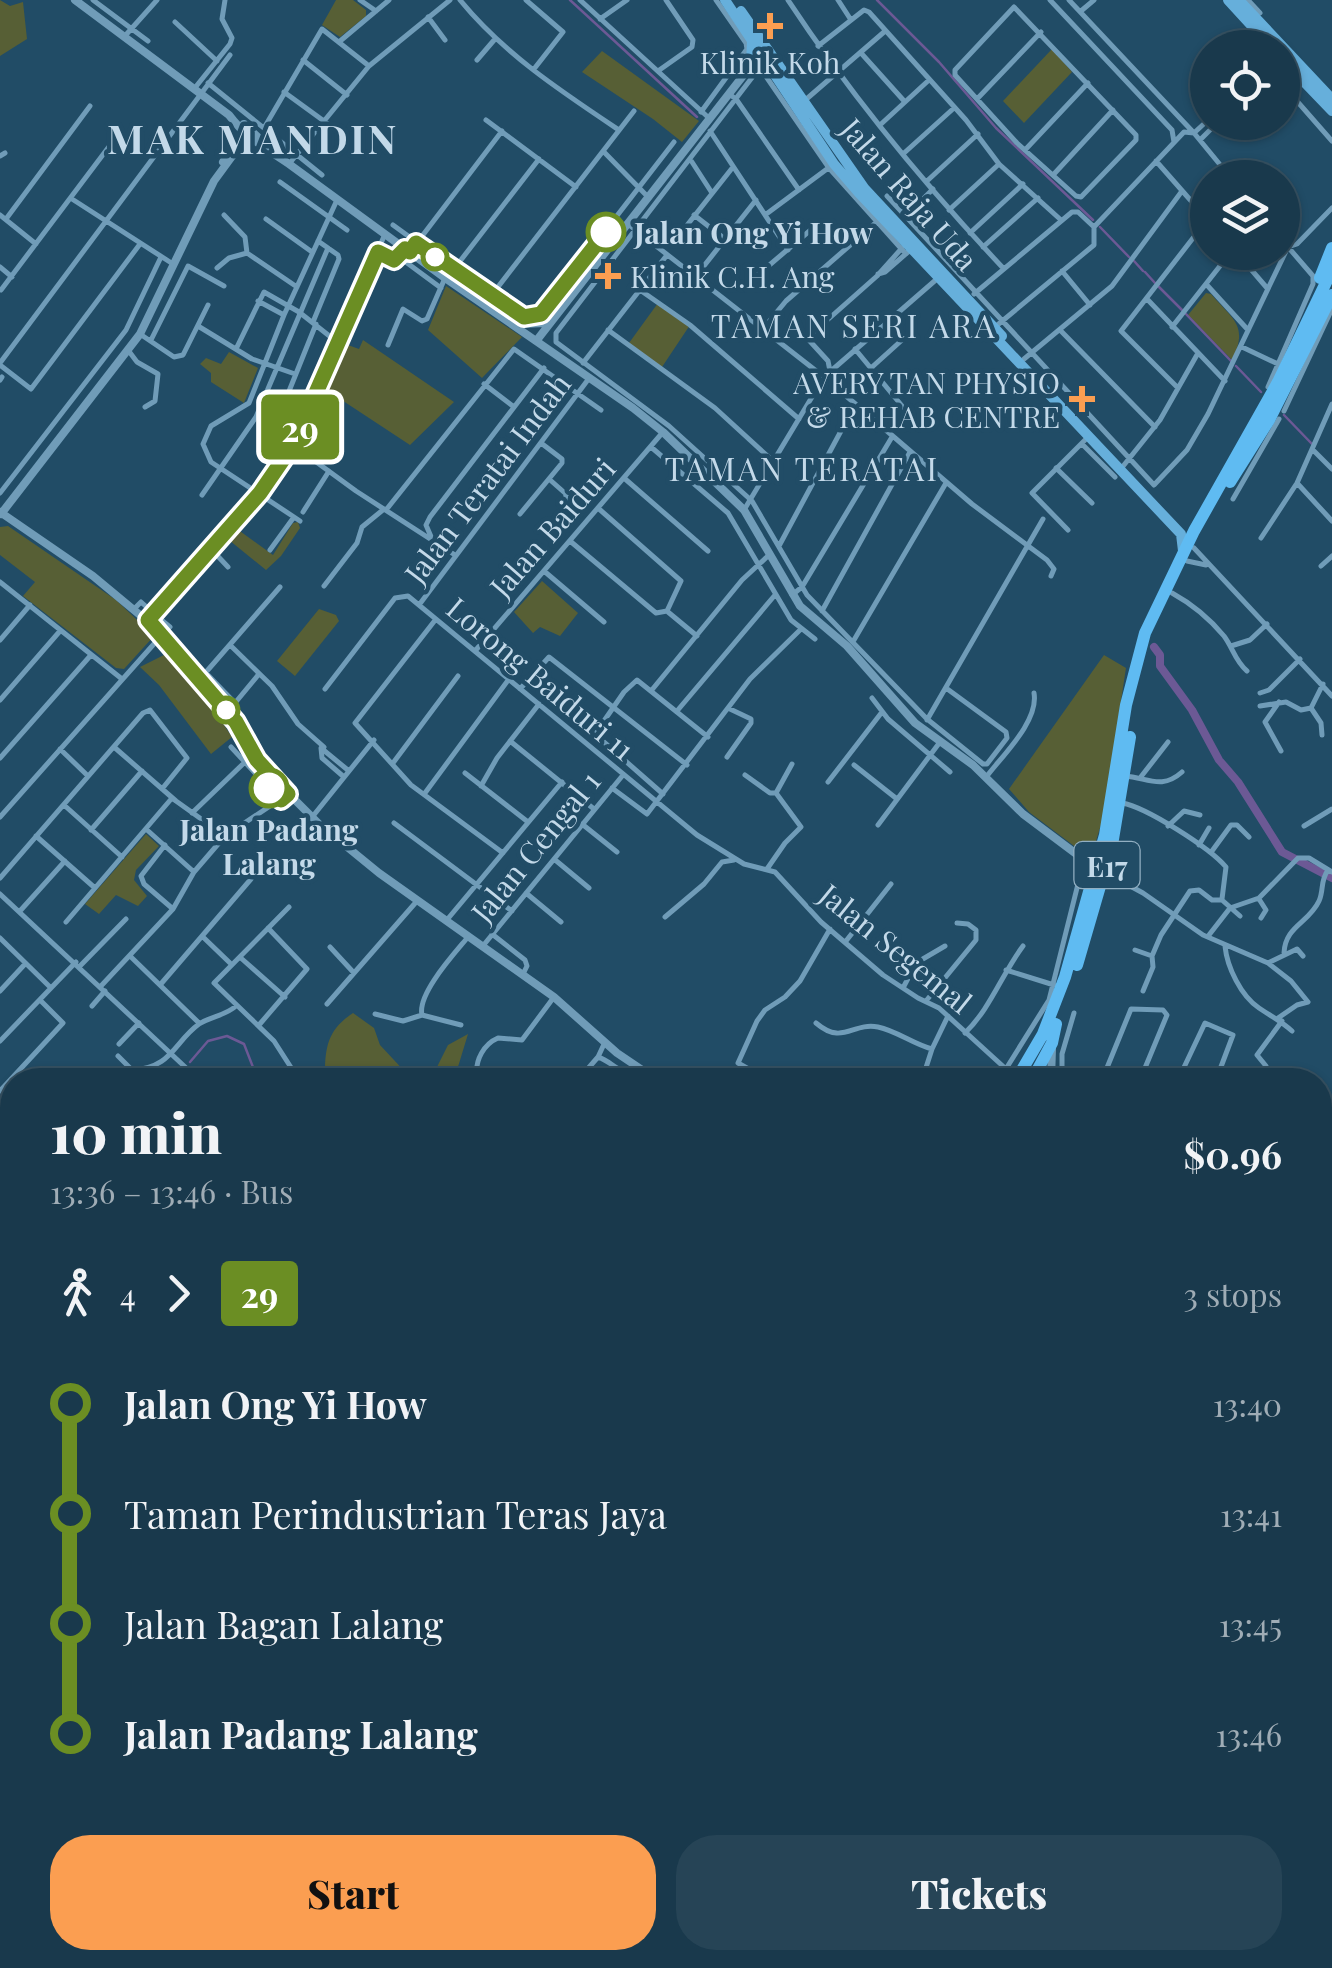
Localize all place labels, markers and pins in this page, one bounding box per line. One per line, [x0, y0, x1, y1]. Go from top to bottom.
marker: Klinik Koh [757, 13, 783, 39]
place label: Klinik Koh [700, 42, 841, 82]
place label: Jalan Ong Yi How [633, 212, 873, 252]
marker: Jalan Ong Yi How [587, 213, 625, 251]
unlabelled marker [422, 244, 448, 270]
place label: Klinik C.H. Ang [630, 256, 835, 296]
marker: Klinik C.H. Ang [595, 263, 621, 289]
place label: AVERY TAN PHYSIO & REHAB CENTRE [792, 362, 1060, 436]
marker: AVERY TAN PHYSIO & REHAB CENTRE [1069, 386, 1095, 412]
unlabelled marker [213, 697, 239, 723]
marker: Jalan Padang Lalang [250, 769, 288, 807]
place label: Jalan Padang Lalang [179, 809, 359, 883]

